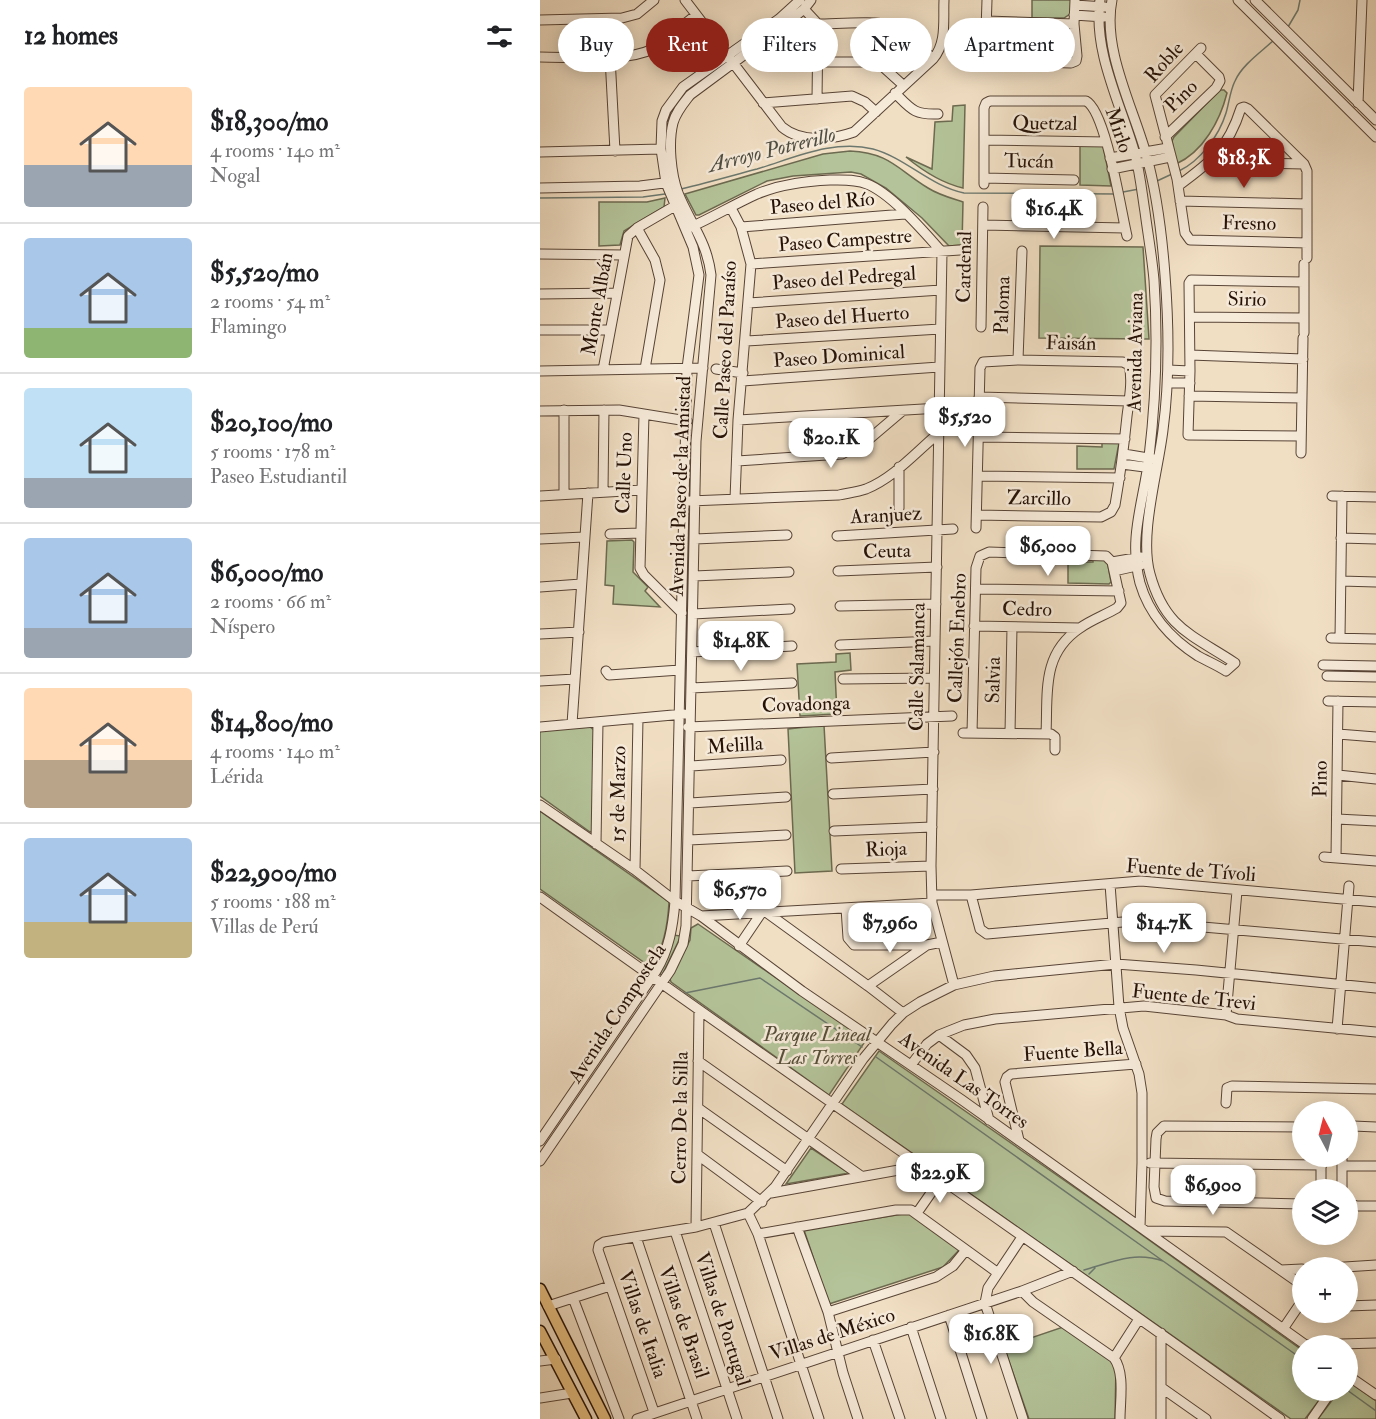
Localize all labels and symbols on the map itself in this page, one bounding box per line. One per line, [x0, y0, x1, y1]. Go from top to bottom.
street label: Roble [1139, 36, 1189, 88]
street label: Pino [1159, 74, 1203, 118]
street label: Mirlo [1100, 104, 1138, 156]
street label: Quetzal [1012, 110, 1078, 136]
water label: Arroyo Potrerillo [704, 121, 838, 179]
pin: $18.3K [1195, 138, 1293, 189]
street label: Tucán [1004, 148, 1054, 174]
street label: Paseo del Río [769, 186, 875, 220]
pin: $16.4K [1005, 189, 1103, 240]
street label: Fresno [1222, 210, 1276, 236]
street label: Paseo Campestre [777, 223, 913, 258]
street label: Cardenal [951, 231, 977, 303]
street label: Monte Albán [576, 251, 618, 357]
street label: Calle Paseo del Paraíso [708, 260, 742, 440]
street label: Paseo del Pedregal [771, 260, 917, 296]
street label: Paloma [988, 275, 1016, 334]
street label: Sirio [1227, 286, 1267, 312]
street label: Avenida Aviana [1121, 291, 1149, 413]
street label: Paseo del Huerto [774, 300, 910, 334]
street label: Faisán [1045, 330, 1097, 356]
street label: Paseo Dominical [772, 339, 906, 373]
street label: Avenida Paseo de la Amistad [664, 375, 696, 598]
pin: $5,520 [916, 397, 1014, 448]
pin: $20.1K [782, 418, 880, 469]
street label: Calle Uno [610, 432, 638, 514]
street label: Zarcillo [1007, 485, 1071, 511]
street label: Aranjuez [849, 501, 923, 529]
pin: $6,000 [999, 526, 1097, 577]
street label: Ceuta [863, 538, 912, 564]
street label: Callejón Enebro [942, 573, 972, 703]
street label: Cedro [1002, 596, 1052, 622]
street label: Calle Salamanca [903, 602, 931, 731]
pin: $14.8K [692, 621, 790, 672]
street label: Salvia [980, 656, 1006, 703]
street label: Covadonga [761, 690, 852, 718]
street label: Melilla [706, 731, 765, 759]
street label: 15 de Marzo [605, 745, 631, 843]
street label: Pino [1307, 760, 1333, 798]
street label: Rioja [865, 836, 908, 862]
street label: Fuente de Tívoli [1125, 853, 1257, 887]
pin: $6,570 [691, 870, 789, 921]
pin: $7,960 [841, 903, 939, 954]
pin: $14.7K [1115, 903, 1213, 954]
street label: Avenida Compostela [562, 938, 673, 1089]
street label: Fuente de Trevi [1131, 978, 1257, 1016]
park label: Parque Lineal Las Torres [762, 1022, 873, 1070]
street label: Avenida Las Torres [894, 1025, 1034, 1134]
street label: Fuente Bella [1022, 1035, 1125, 1067]
street label: Cerro De la Silla [666, 1051, 694, 1185]
north arrow [1292, 1101, 1358, 1167]
pin: $22.9K [891, 1153, 989, 1204]
pin: $6,900 [1164, 1165, 1262, 1216]
street label: Villas de Portugal [690, 1249, 756, 1389]
street label: Villas de Brasil [653, 1262, 715, 1382]
street label: Villas de Italia [613, 1267, 673, 1382]
street label: Villas de México [766, 1302, 898, 1366]
pin: $16.8K [942, 1314, 1040, 1365]

